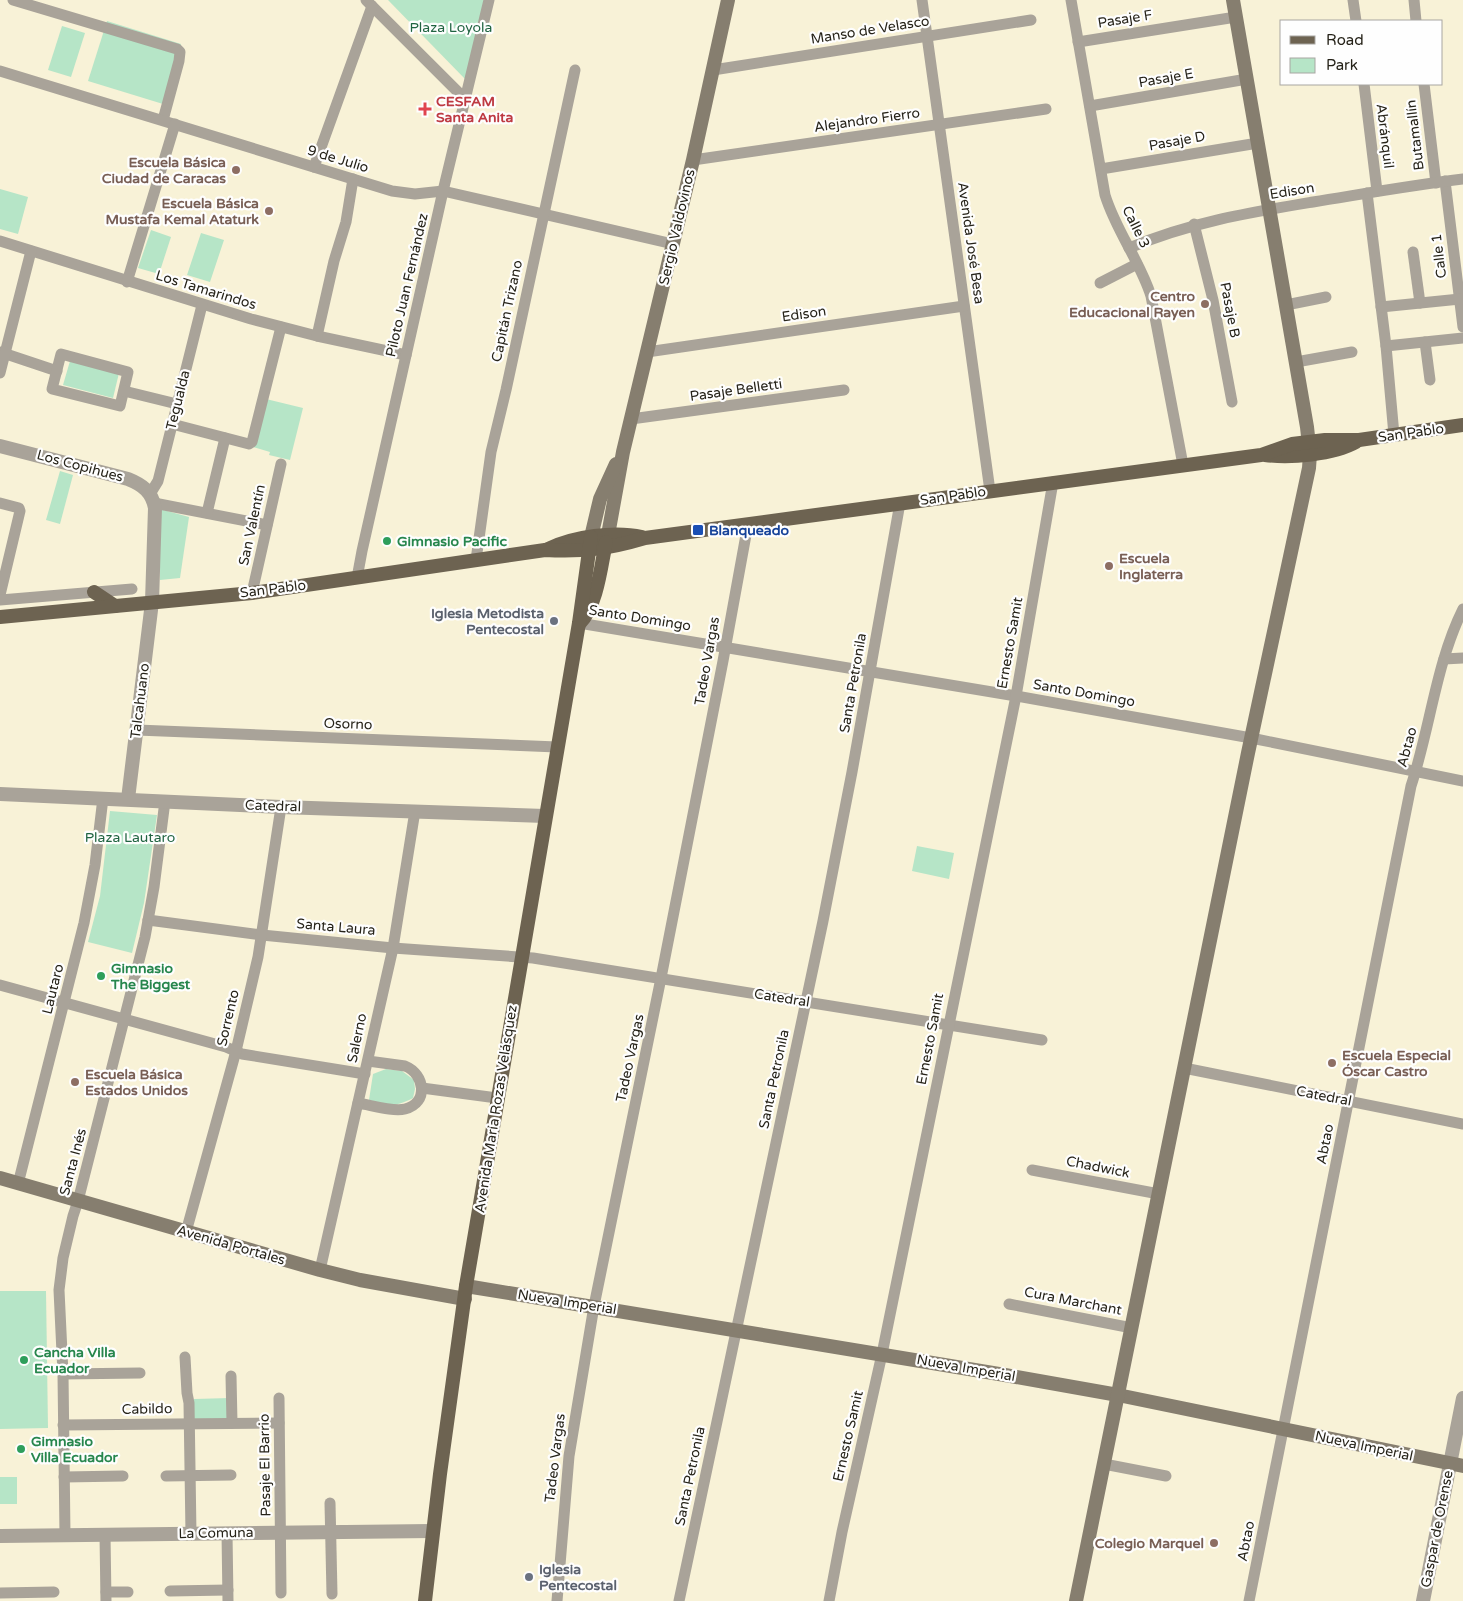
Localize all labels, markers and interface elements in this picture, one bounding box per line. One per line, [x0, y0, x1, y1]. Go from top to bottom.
street label: Pasaje F [1096, 6, 1154, 32]
street label: Manso de Velasco [809, 12, 931, 48]
park label: Plaza Loyola [410, 19, 492, 36]
legend [1280, 20, 1443, 85]
text: Road [1326, 31, 1364, 49]
text: Park [1326, 56, 1358, 74]
street label: Pasaje E [1137, 65, 1195, 91]
place label: CESFAM Santa Anita [436, 93, 513, 126]
street label: Butamallín [1402, 99, 1428, 171]
marker: CESFAM Santa Anita [418, 102, 432, 116]
street label: Abránquil [1373, 103, 1397, 169]
street label: Alejandro Fierro [813, 104, 921, 136]
street label: Pasaje D [1147, 128, 1207, 154]
street label: 9 de Julio [305, 142, 371, 176]
place label: Escuela Básica Ciudad de Caracas [102, 154, 226, 187]
marker: Escuela Básica Ciudad de Caracas [230, 164, 242, 176]
street label: Sergio Valdovinos [655, 167, 699, 287]
street label: Edison [1269, 179, 1315, 203]
street label: Avenida José Besa [954, 181, 988, 305]
place label: Escuela Básica Mustafa Kemal Ataturk [106, 195, 259, 228]
street label: Calle 3 [1119, 203, 1153, 251]
marker: Escuela Básica Mustafa Kemal Ataturk [263, 205, 275, 217]
street label: Piloto Juan Fernández [382, 211, 432, 359]
street label: Calle 1 [1428, 233, 1450, 279]
street label: Capitán Trizano [488, 259, 526, 363]
street label: Los Tamarindos [154, 267, 259, 313]
street label: Pasaje B [1216, 281, 1244, 339]
place label: Centro Educacional Rayen [1069, 288, 1195, 321]
marker: Centro Educacional Rayen [1199, 298, 1211, 310]
street label: Edison [781, 302, 827, 326]
street label: Tegualda [162, 368, 194, 432]
street label: Pasaje Belletti [689, 375, 783, 405]
street label: San Pablo [1377, 420, 1445, 446]
street label: Los Copihues [35, 446, 125, 486]
street label: San Valentín [235, 483, 269, 567]
street label: San Pablo [919, 483, 987, 509]
place label: Blanqueado [709, 522, 789, 539]
marker: Blanqueado [691, 523, 705, 537]
place label: Gimnasio Pacific [397, 533, 507, 550]
marker: Gimnasio Pacific [381, 535, 393, 547]
place label: Escuela Inglaterra [1119, 550, 1183, 583]
marker: Escuela Inglaterra [1103, 560, 1115, 572]
street label: San Pablo [239, 577, 307, 601]
street label: Ernesto Samit [994, 595, 1027, 690]
street label: Santo Domingo [588, 602, 692, 634]
place label: Iglesia Metodista Pentecostal [431, 605, 544, 638]
marker: Iglesia Metodista Pentecostal [548, 615, 560, 627]
street label: Tadeo Vargas [691, 615, 723, 707]
street label: Santa Petronila [836, 632, 870, 734]
street label: Talcahuano [127, 662, 153, 740]
street label: Santo Domingo [1032, 676, 1136, 710]
street label: Osorno [323, 715, 373, 733]
street label: Abtao [1394, 725, 1420, 769]
street label: Catedral [245, 797, 301, 815]
park label: Plaza Lautaro [85, 829, 175, 846]
street label: Santa Laura [296, 915, 376, 939]
place label: Gimnasio The Biggest [110, 960, 191, 993]
street label: Lautaro [39, 962, 67, 1016]
marker: Gimnasio The Biggest [95, 970, 107, 982]
street label: Catedral [753, 985, 811, 1011]
street label: Sorrento [213, 988, 243, 1048]
street label: Ernesto Samit [913, 991, 947, 1086]
street label: Avenida María Rozas Velásquez [471, 1004, 521, 1214]
street label: Salerno [343, 1012, 371, 1064]
street label: Tadeo Vargas [612, 1012, 648, 1104]
street label: Santa Petronila [755, 1028, 793, 1130]
place label: Escuela Especial Óscar Castro [1342, 1047, 1451, 1080]
marker: Escuela Especial Óscar Castro [1326, 1057, 1338, 1069]
place label: Escuela Básica Estados Unidos [85, 1066, 188, 1099]
marker: Escuela Básica Estados Unidos [69, 1076, 81, 1088]
street label: Catedral [1295, 1082, 1353, 1110]
street label: Abtao [1313, 1122, 1337, 1166]
street label: Santa Inés [56, 1126, 90, 1197]
street label: Chadwick [1065, 1152, 1132, 1182]
street label: Avenida Portales [175, 1221, 287, 1269]
street label: Cura Marchant [1023, 1283, 1124, 1319]
street label: Nueva Imperial [516, 1286, 618, 1318]
place label: Cancha Villa Ecuador [34, 1344, 116, 1377]
street label: Nueva Imperial [915, 1351, 1017, 1385]
marker: Cancha Villa Ecuador [18, 1354, 30, 1366]
street label: Ernesto Samit [829, 1388, 867, 1483]
street label: Cabildo [121, 1400, 173, 1418]
street label: Tadeo Vargas [541, 1412, 569, 1503]
street label: Pasaje El Barrio [256, 1413, 274, 1517]
street label: Santa Petronila [671, 1425, 709, 1527]
street label: Nueva Imperial [1313, 1427, 1415, 1465]
place label: Gimnasio Villa Ecuador [31, 1433, 118, 1466]
marker: Gimnasio Villa Ecuador [15, 1443, 27, 1455]
street label: Gaspar de Orense [1417, 1469, 1457, 1589]
street label: Abtao [1234, 1519, 1258, 1563]
street label: La Comuna [178, 1524, 254, 1542]
place label: Colegio Marquel [1095, 1535, 1204, 1552]
marker: Colegio Marquel [1208, 1537, 1220, 1549]
place label: Iglesia Pentecostal [539, 1561, 617, 1594]
marker: Iglesia Pentecostal [523, 1571, 535, 1583]

